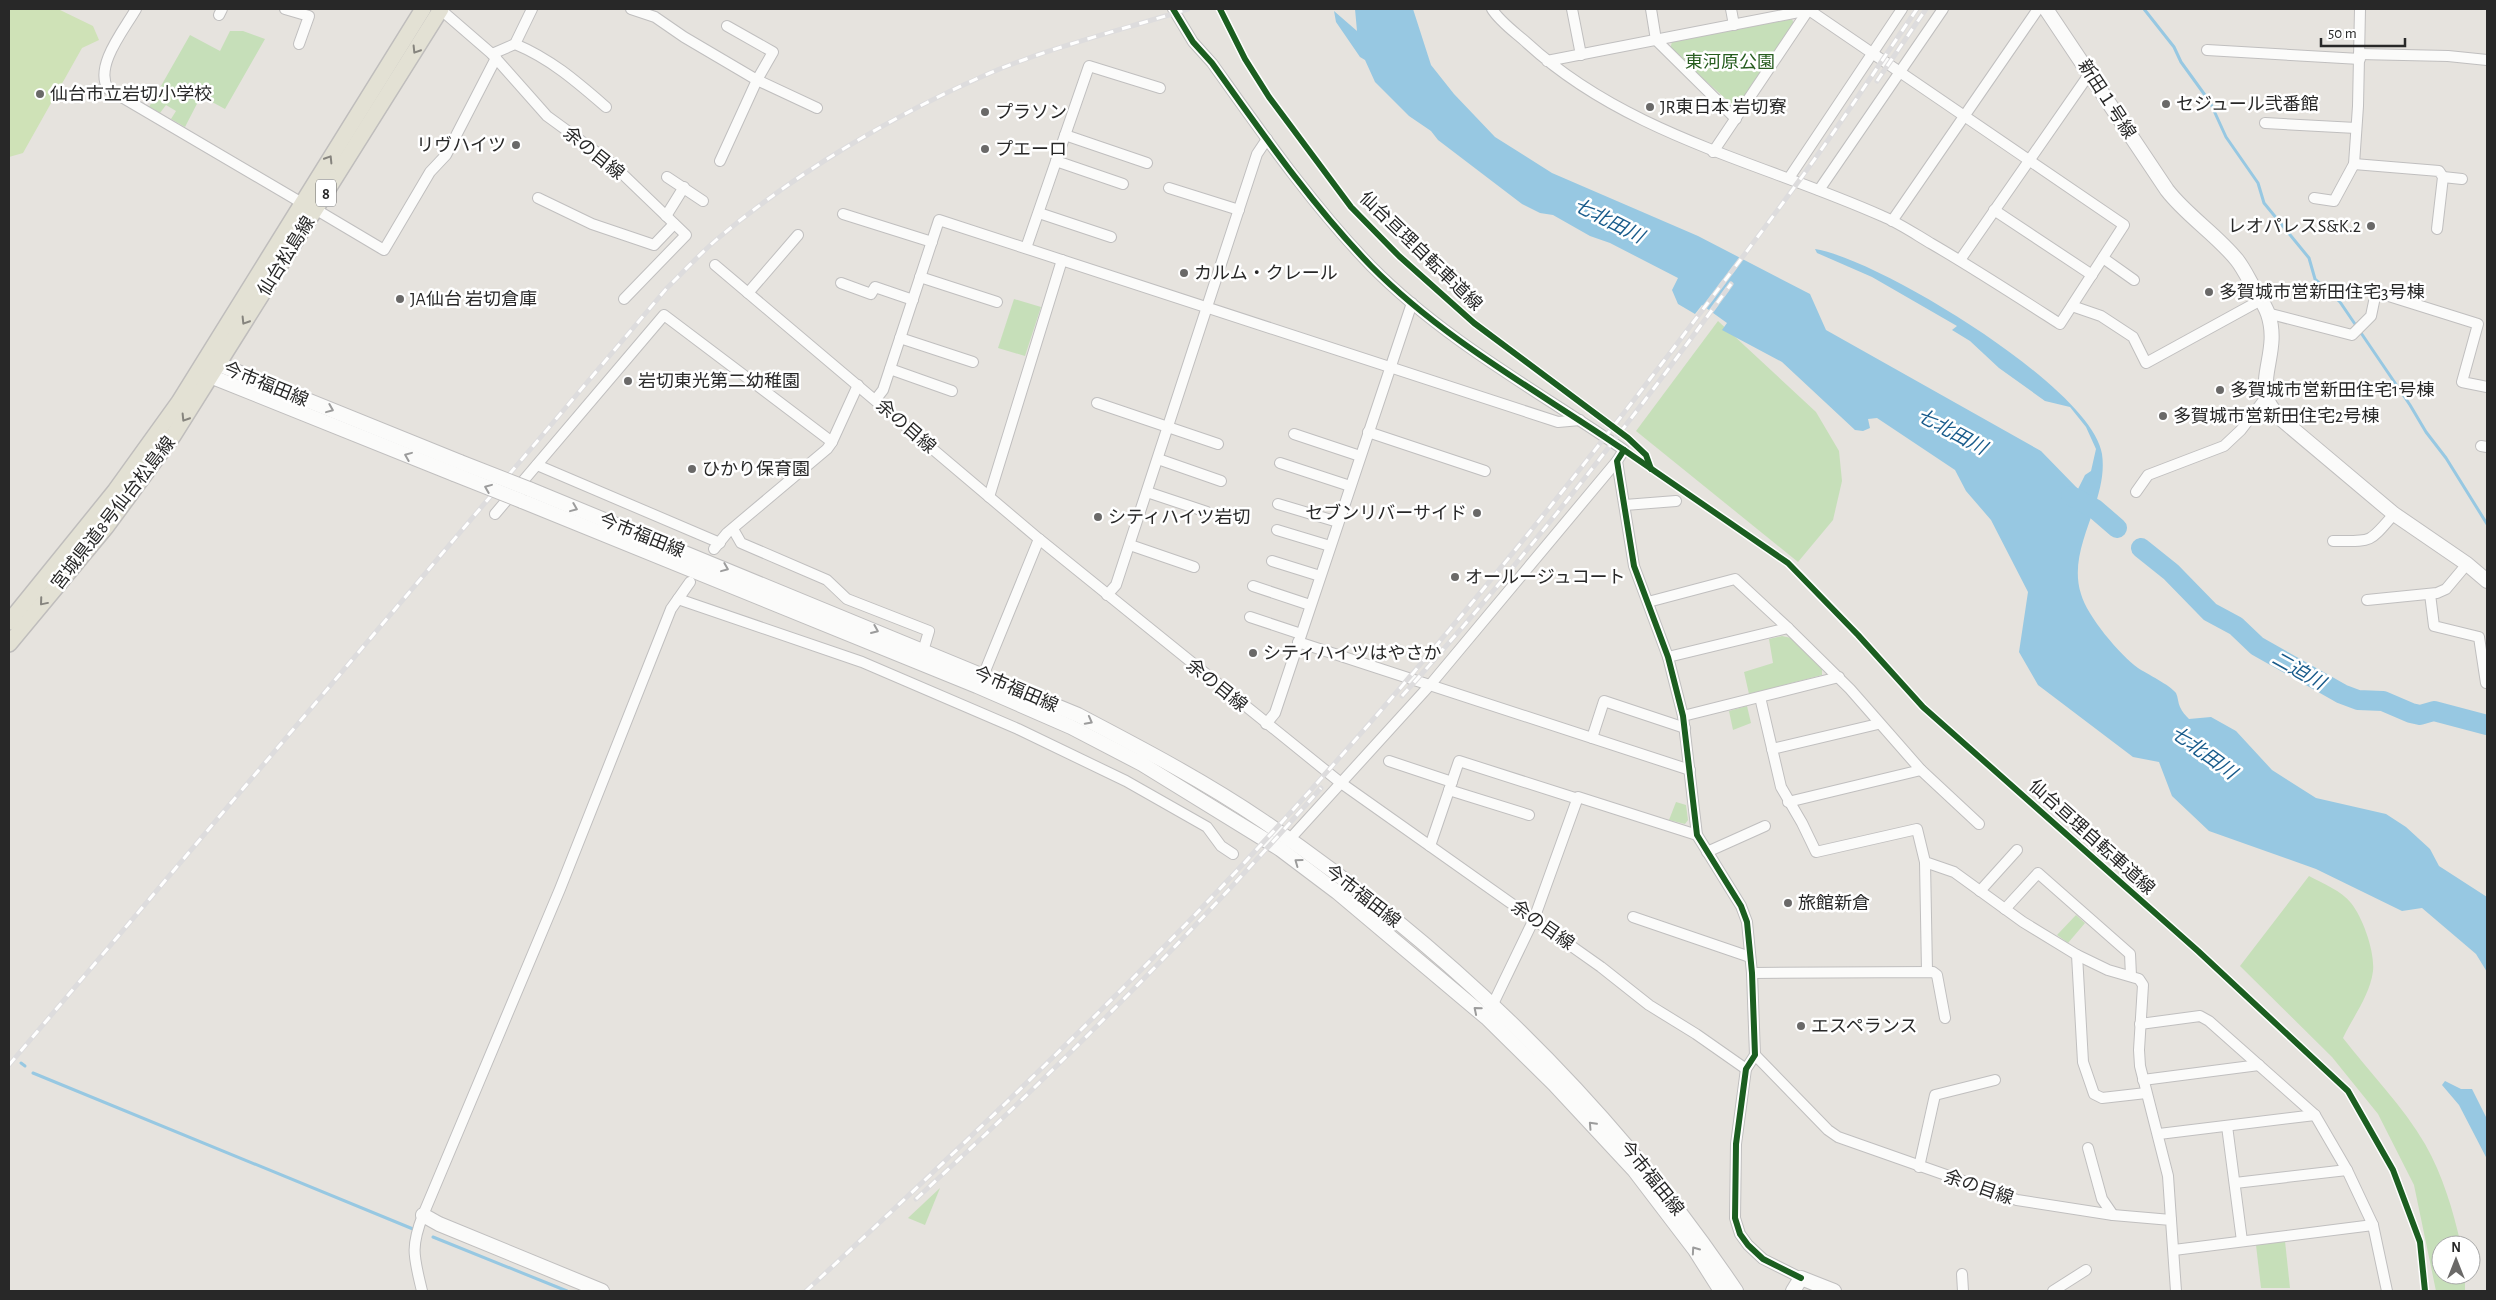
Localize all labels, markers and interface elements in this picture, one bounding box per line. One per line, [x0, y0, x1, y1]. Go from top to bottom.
scale bar [2321, 15, 2405, 47]
text: 50 m [2328, 26, 2357, 41]
one-way arrow [412, 45, 422, 54]
park label: 東河原公園 [1685, 53, 1775, 72]
street label: 新田１号線 [2074, 56, 2140, 142]
place label: 仙台市立岩切小学校 [50, 84, 212, 104]
marker: 仙台市立岩切小学校 [34, 88, 46, 100]
place label: セジュール弐番館 [2176, 95, 2319, 114]
place label: JR東日本 岩切寮 [1660, 98, 1787, 117]
marker: セジュール弐番館 [2160, 98, 2172, 110]
marker: JR東日本 岩切寮 [1644, 101, 1656, 113]
place label: プラソン [995, 103, 1067, 122]
marker: プラソン [979, 106, 991, 118]
street label: 余の目線 [560, 123, 628, 183]
place label: リヴハイツ [416, 135, 506, 155]
marker: リヴハイツ [510, 139, 522, 151]
place label: プエーロ [995, 140, 1067, 159]
marker: プエーロ [979, 143, 991, 155]
one-way arrow [323, 156, 333, 165]
road number: 8 [316, 180, 336, 207]
street label: 仙台亘理自転車道線 [1356, 188, 1486, 314]
water label: 七北田川 [1570, 195, 1649, 248]
street label: 仙台松島線 [254, 213, 318, 299]
place label: レオパレスS&K.2 [2228, 218, 2361, 236]
marker: レオパレスS&K.2 [2365, 220, 2377, 232]
place label: カルム・クレール [1194, 264, 1338, 283]
marker: カルム・クレール [1178, 267, 1190, 279]
place label: 多賀城市営新田住宅3号棟 [2219, 282, 2424, 302]
marker: 多賀城市営新田住宅3号棟 [2203, 286, 2215, 298]
place label: JA仙台 岩切倉庫 [410, 289, 537, 309]
marker: JA仙台 岩切倉庫 [394, 293, 406, 305]
one-way arrow [242, 316, 252, 325]
street label: 今市福田線 [221, 358, 311, 410]
place label: 岩切東光第二幼稚園 [638, 371, 800, 391]
marker: 岩切東光第二幼稚園 [622, 375, 634, 387]
place label: 多賀城市営新田住宅1号棟 [2230, 380, 2434, 400]
marker: 多賀城市営新田住宅1号棟 [2214, 384, 2226, 396]
street label: 余の目線 [872, 395, 940, 457]
one-way arrow [325, 403, 334, 414]
water label: 七北田川 [1913, 405, 1992, 459]
place label: 多賀城市営新田住宅2号棟 [2173, 406, 2379, 426]
marker: 多賀城市営新田住宅2号棟 [2157, 410, 2169, 422]
one-way arrow [181, 412, 191, 421]
street label: 宮城県道8号仙台松島線 [47, 433, 179, 593]
one-way arrow [405, 452, 413, 462]
place label: ひかり保育園 [702, 460, 810, 479]
marker: ひかり保育園 [686, 463, 698, 475]
one-way arrow [484, 483, 493, 494]
one-way arrow [569, 501, 578, 512]
place label: セブンリバーサイド [1305, 503, 1467, 523]
marker: セブンリバーサイド [1471, 507, 1483, 519]
place label: シティハイツ岩切 [1108, 508, 1251, 527]
street label: 今市福田線 [597, 509, 687, 561]
marker: シティハイツ岩切 [1092, 511, 1104, 523]
one-way arrow [720, 562, 729, 573]
place label: オールージュコート [1465, 568, 1625, 587]
marker: オールージュコート [1449, 571, 1461, 583]
one-way arrow [40, 597, 49, 606]
one-way arrow [870, 624, 879, 635]
place label: シティハイツはやさか [1263, 644, 1442, 663]
marker: シティハイツはやさか [1247, 647, 1259, 659]
water label: 二迫川 [2269, 648, 2330, 694]
street label: 余の目線 [1183, 655, 1251, 715]
street label: 今市福田線 [971, 662, 1061, 716]
one-way arrow [1084, 715, 1093, 725]
water label: 七北田川 [2167, 722, 2242, 784]
street label: 仙台亘理自転車道線 [2025, 775, 2159, 899]
one-way arrow [1294, 859, 1304, 868]
street label: 今市福田線 [1321, 860, 1405, 932]
place label: 旅館新倉 [1798, 893, 1870, 913]
street label: 余の目線 [1508, 896, 1578, 954]
marker: 旅館新倉 [1782, 897, 1794, 909]
one-way arrow [1474, 1006, 1483, 1015]
place label: エスペランス [1811, 1018, 1917, 1036]
marker: エスペランス [1795, 1020, 1807, 1032]
one-way arrow [1589, 1121, 1598, 1130]
street label: 今市福田線 [1616, 1137, 1688, 1219]
street label: 余の目線 [1942, 1166, 2016, 1208]
north arrow [2431, 1235, 2481, 1285]
text: N [2451, 1241, 2461, 1255]
one-way arrow [1692, 1247, 1701, 1256]

